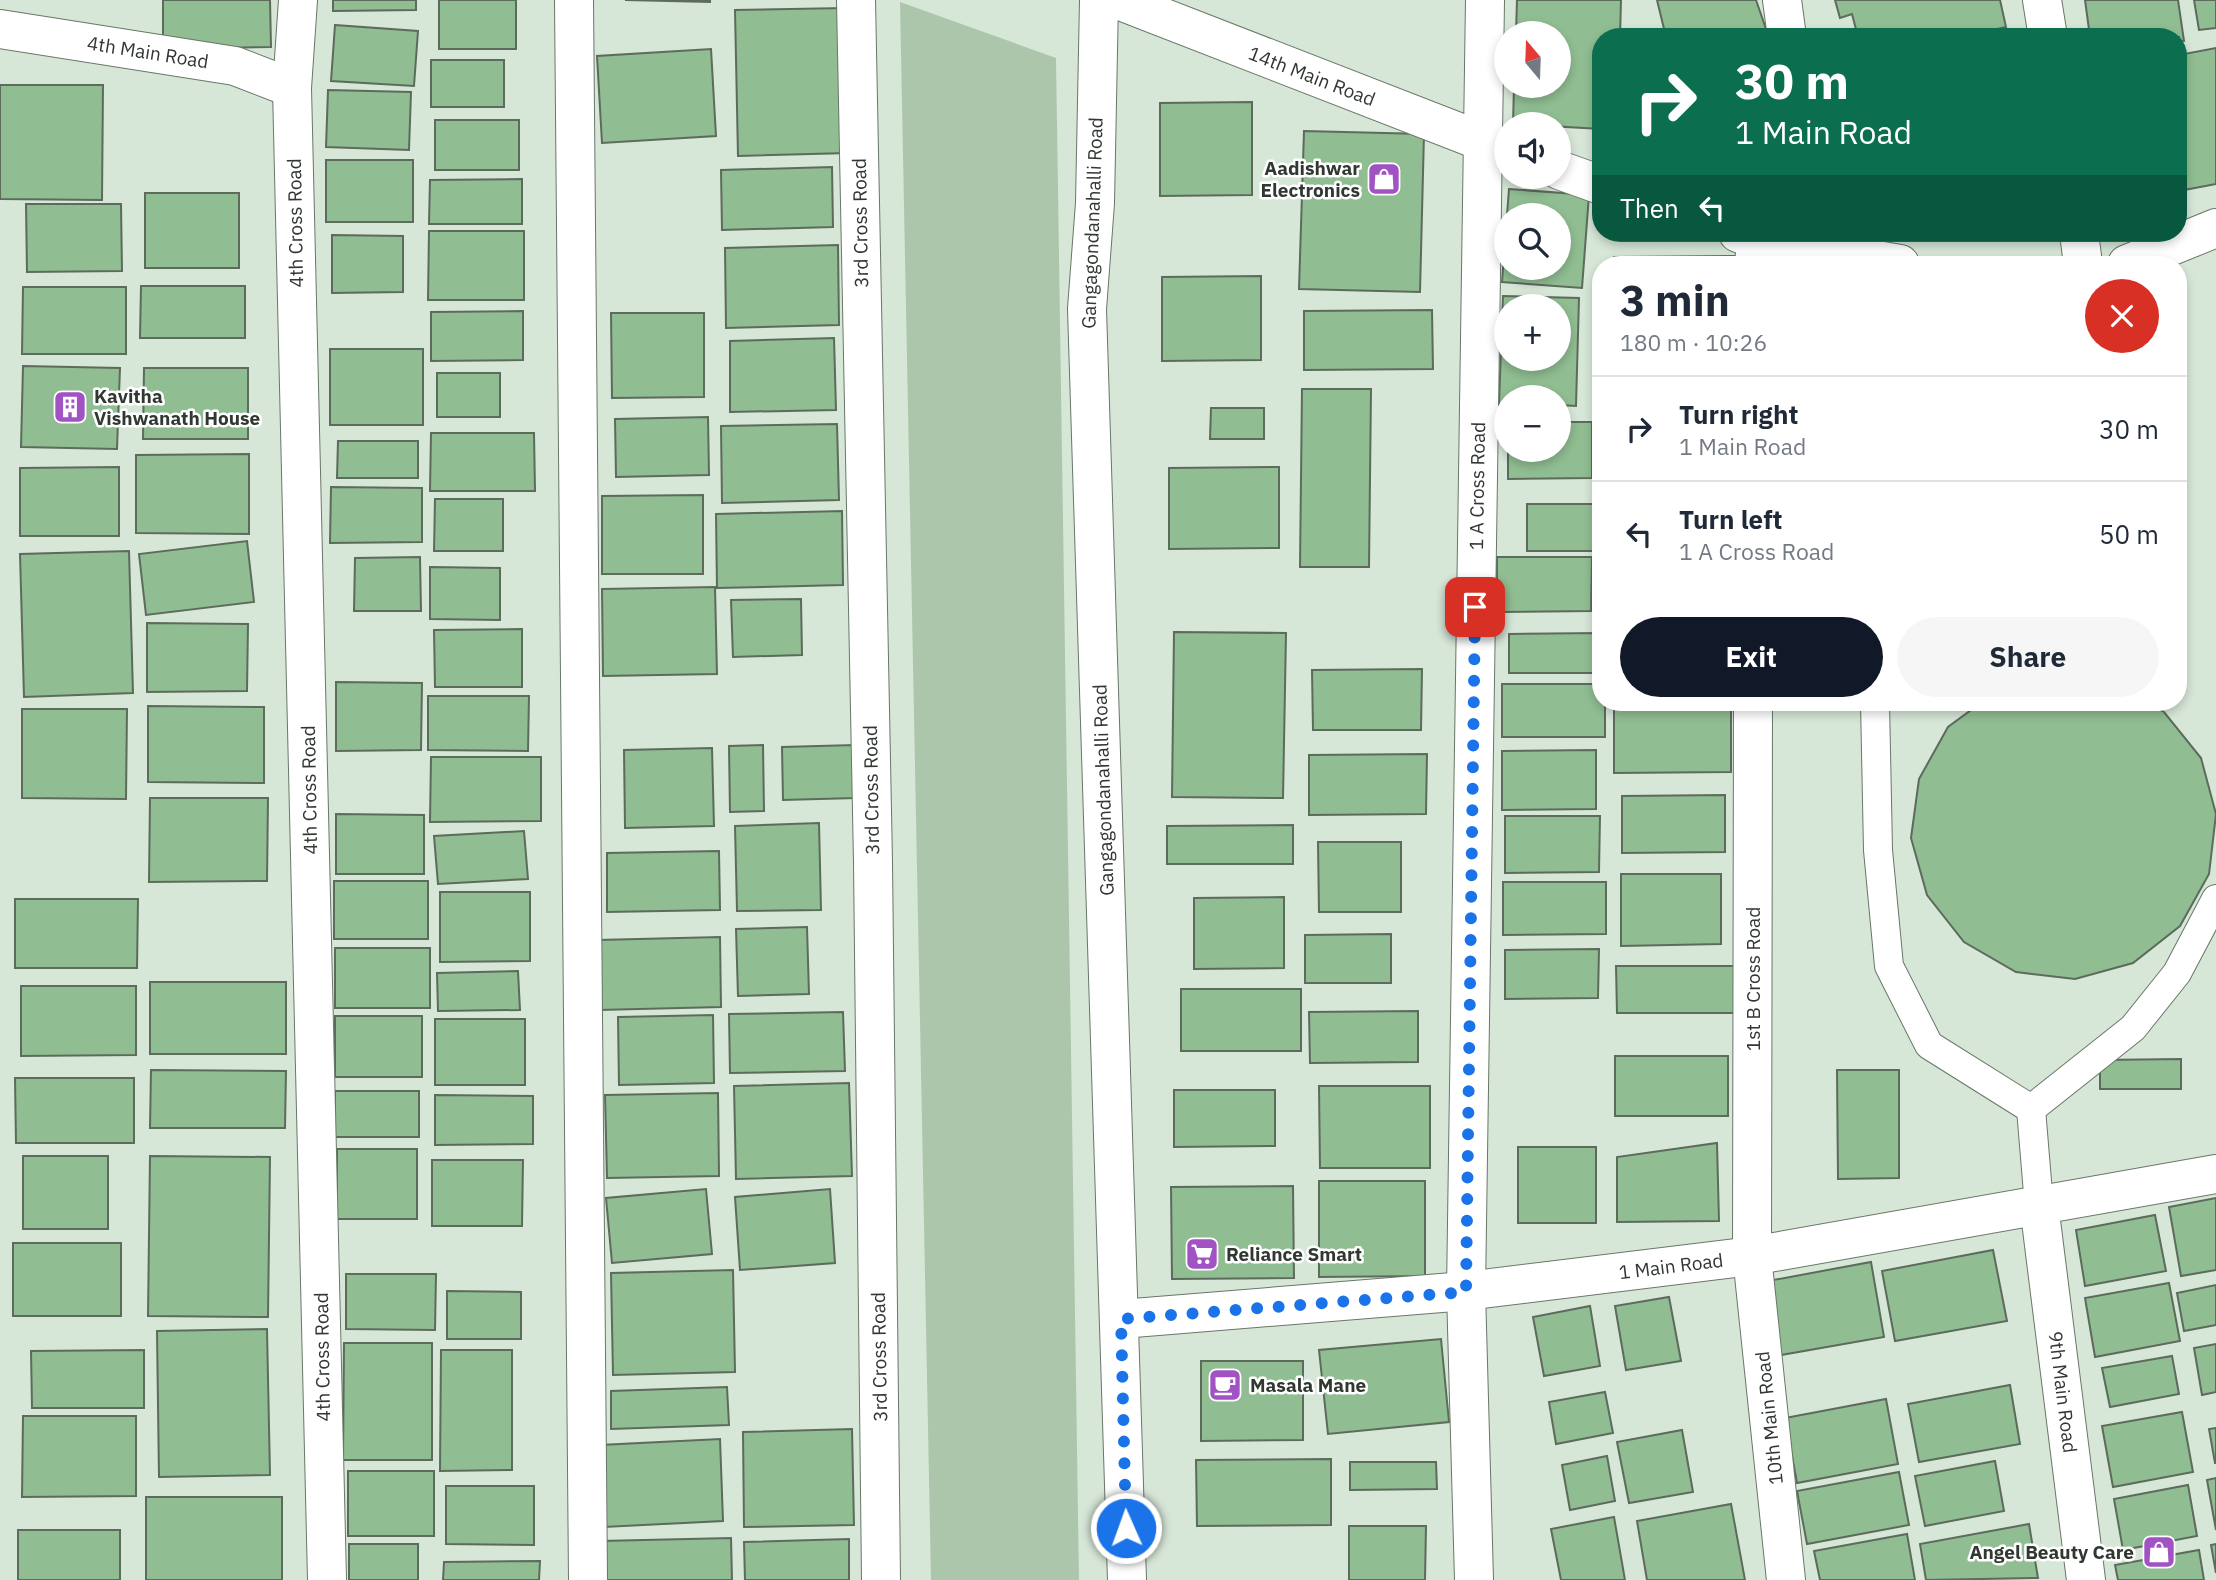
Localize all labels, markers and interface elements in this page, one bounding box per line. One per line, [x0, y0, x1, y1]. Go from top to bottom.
north arrow [1494, 21, 1572, 98]
map controls [1494, 21, 1571, 462]
street label: 4th Main Road [86, 31, 210, 73]
street label: 14th Main Road [1245, 41, 1379, 111]
text: 30 m [1735, 49, 1849, 112]
icon: right [1620, 56, 1711, 147]
text: 1 Main Road [1735, 111, 1912, 153]
button: sound [1494, 112, 1571, 189]
street label: Gangagondanahalli Road [1076, 117, 1108, 329]
place label: Aadishwar Electronics [1260, 156, 1360, 202]
street label: 4th Cross Road [282, 158, 308, 288]
street label: 3rd Cross Road [847, 158, 873, 288]
shop icon: Aadishwar Electronics [1365, 160, 1403, 198]
icon: left [1693, 189, 1731, 227]
text: Then [1620, 191, 1679, 225]
button: search [1494, 203, 1571, 280]
text: 3 min [1620, 273, 1730, 328]
button: close [2085, 279, 2159, 353]
button: + [1494, 294, 1571, 371]
text: 180 m · 10:26 [1620, 327, 1767, 357]
place label: Kavitha Vishwanath House [94, 384, 260, 430]
button: − [1494, 385, 1571, 462]
building icon: Kavitha Vishwanath House [51, 388, 89, 426]
text: Turn right [1679, 397, 1798, 431]
icon: right [1620, 410, 1658, 448]
text: 30 m [2099, 412, 2159, 446]
street label: 1 A Cross Road [1464, 422, 1490, 550]
text: 1 Main Road [1679, 431, 1806, 461]
text: Turn left [1679, 502, 1782, 536]
icon: left [1620, 515, 1658, 553]
text: 50 m [2099, 517, 2159, 551]
text: 1 A Cross Road [1679, 536, 1834, 566]
pin [1445, 577, 1505, 637]
icon: arrive [1456, 588, 1494, 626]
button: Exit [1620, 617, 1883, 697]
button: Share [1897, 617, 2159, 697]
street label: Gangagondanahalli Road [1087, 684, 1119, 896]
street label: 4th Cross Road [296, 725, 322, 855]
street label: 3rd Cross Road [858, 725, 884, 855]
street label: 1st B Cross Road [1741, 907, 1765, 1051]
supermarket icon: Reliance Smart [1183, 1235, 1221, 1273]
place label: Reliance Smart [1226, 1242, 1362, 1266]
street label: 1 Main Road [1617, 1248, 1725, 1284]
street label: 4th Cross Road [309, 1292, 335, 1422]
street label: 3rd Cross Road [866, 1292, 892, 1422]
street label: 9th Main Road [2044, 1330, 2082, 1454]
street label: 10th Main Road [1750, 1350, 1788, 1486]
cafe icon: Masala Mane [1206, 1366, 1244, 1404]
place label: Masala Mane [1250, 1373, 1366, 1397]
position arrow [1089, 1491, 1163, 1565]
shop icon: Angel Beauty Care [2140, 1533, 2178, 1571]
place label: Angel Beauty Care [1970, 1540, 2134, 1564]

